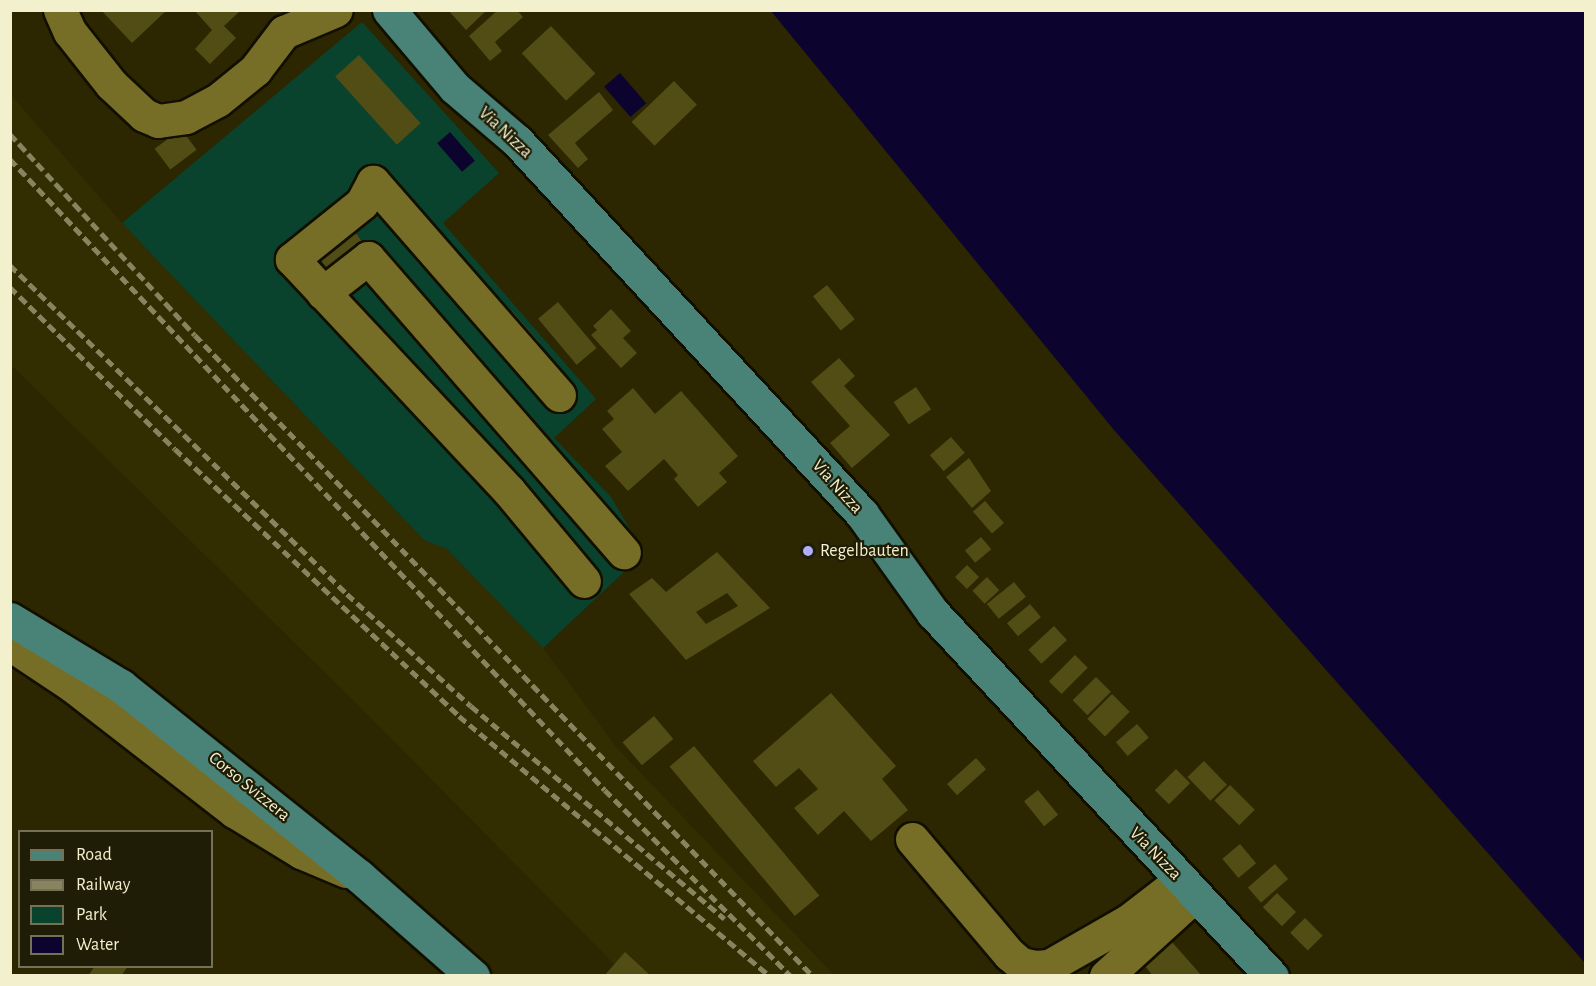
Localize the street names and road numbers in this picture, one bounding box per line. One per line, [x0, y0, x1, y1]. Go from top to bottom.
street label: Via Nizza [474, 103, 536, 163]
street label: Via Nizza [807, 455, 867, 519]
street label: Corso Svizzera [204, 747, 294, 827]
street label: Via Nizza [1124, 823, 1186, 885]

